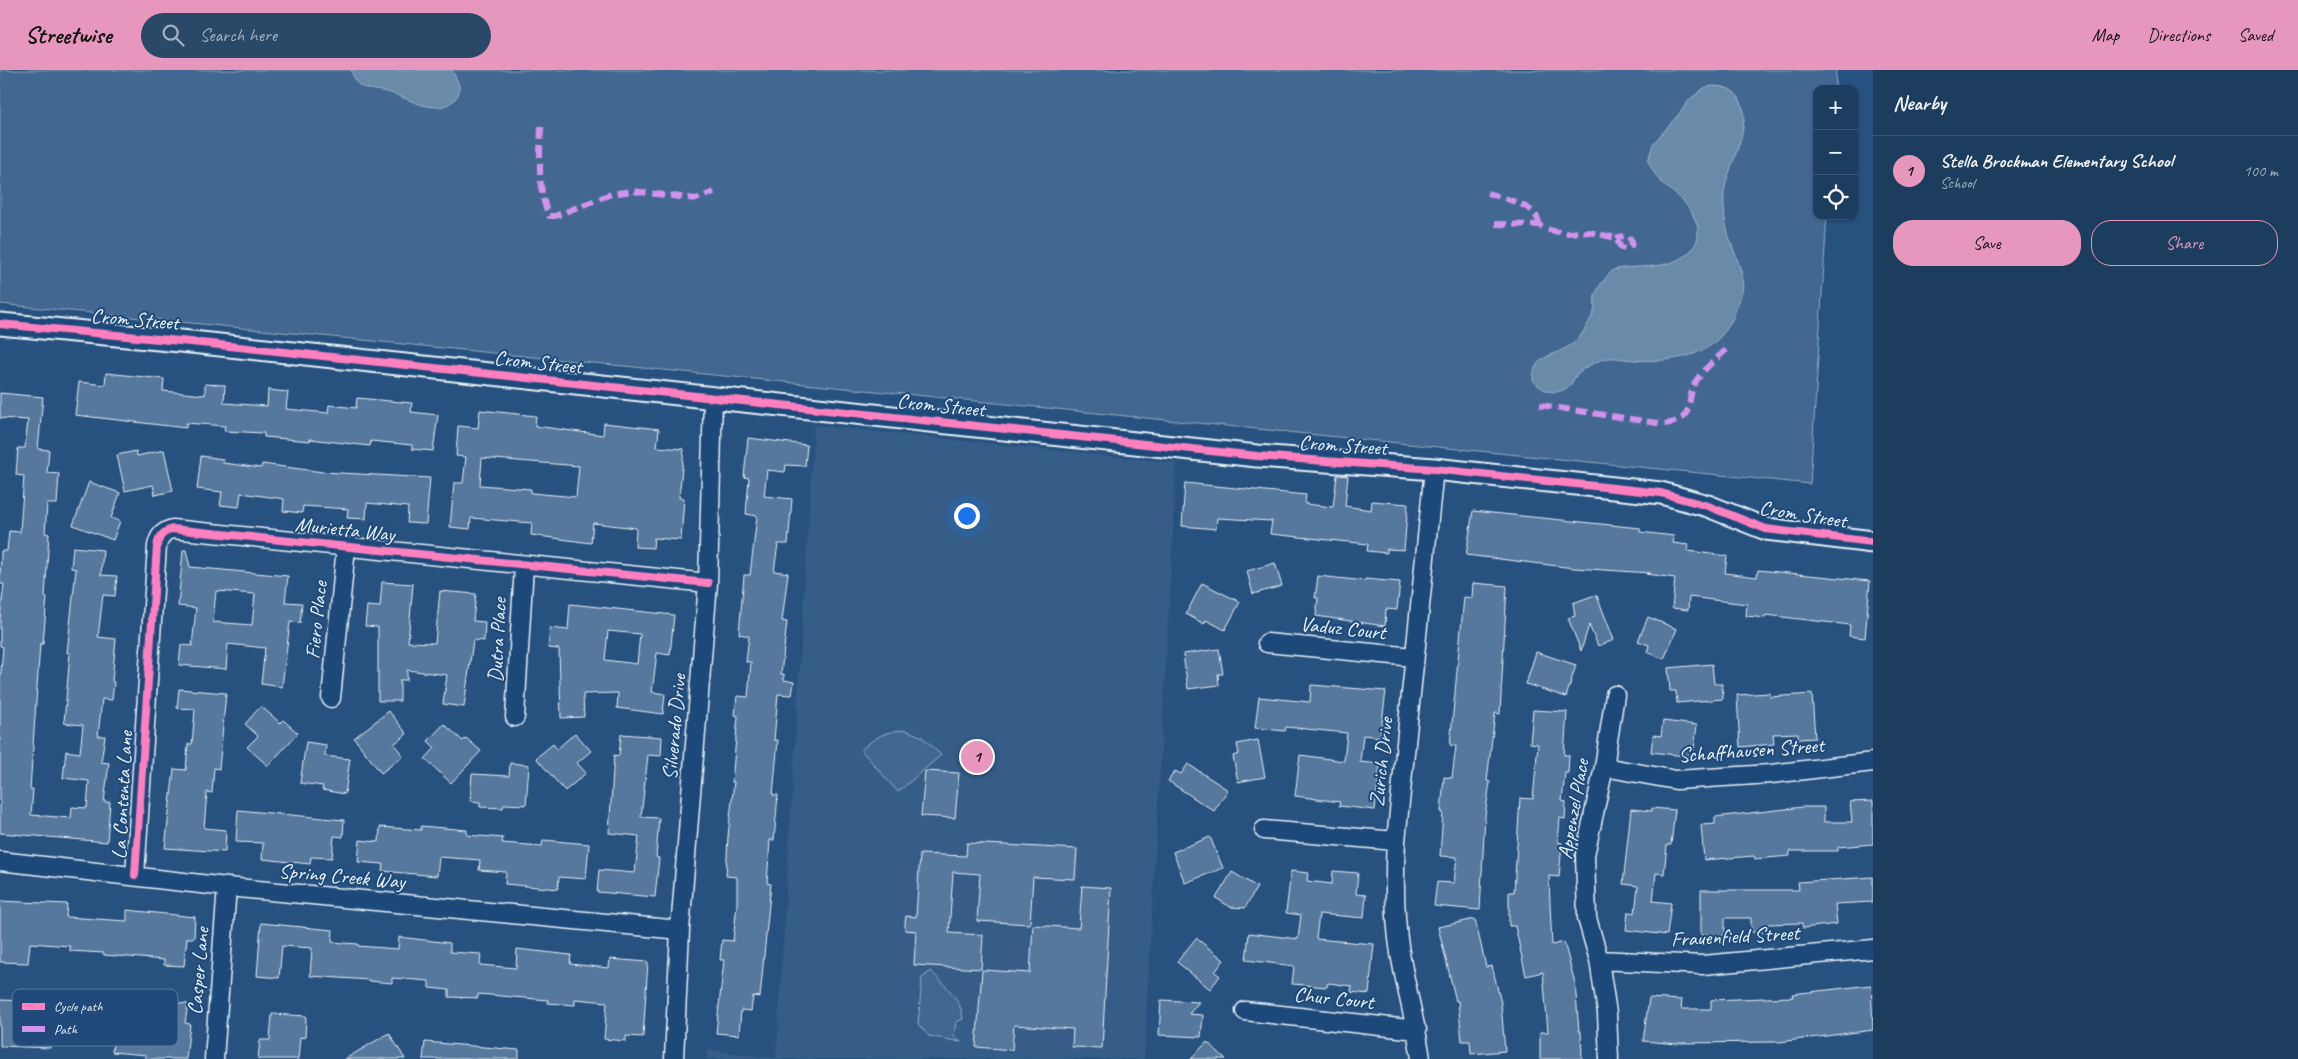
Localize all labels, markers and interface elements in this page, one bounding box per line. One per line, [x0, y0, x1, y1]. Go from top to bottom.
search box [141, 13, 491, 58]
text: Streetwise [25, 20, 111, 50]
icon: search [159, 21, 187, 49]
text: Search here [199, 23, 277, 47]
text: Map [2092, 24, 2119, 46]
text: Directions [2147, 24, 2210, 46]
text: Saved [2238, 24, 2273, 46]
map controls [1813, 85, 1858, 220]
button: + [1813, 85, 1858, 130]
text: Nearby [1893, 90, 1946, 116]
button: − [1813, 130, 1858, 175]
text: Stella Brockman Elementary School [1940, 149, 2173, 173]
text: 1 [1905, 161, 1913, 181]
text: 100 m [2244, 161, 2278, 181]
text: School [1940, 173, 1974, 193]
button: locate [1813, 175, 1858, 220]
button: Save [1893, 220, 2081, 266]
button: Share [2091, 220, 2278, 266]
street label: Crom Street [90, 302, 182, 336]
street label: Crom Street [493, 344, 585, 380]
street label: Crom Street [896, 387, 988, 423]
street label: Crom Street [1298, 429, 1390, 461]
street label: Crom Street [1757, 494, 1851, 534]
your location [954, 503, 980, 529]
street label: Murietta Way [294, 511, 398, 547]
street label: Fiero Place [299, 579, 333, 660]
street label: Dutra Place [482, 595, 512, 683]
street label: Vaduz Court [1299, 611, 1389, 646]
street label: Silverado Drive [656, 672, 692, 781]
street label: Zurich Drive [1363, 714, 1399, 808]
street label: La Contenta Lane [106, 729, 138, 860]
street label: Schaffhausen Street [1677, 732, 1827, 768]
pin: 1 [961, 738, 993, 776]
street label: Appenzel Place [1551, 755, 1595, 861]
street label: Spring Creek Way [278, 858, 408, 895]
street label: Frauenfield Street [1670, 920, 1802, 952]
street label: Casper Lane [181, 924, 215, 1016]
street label: Chur Court [1293, 981, 1377, 1015]
legend [12, 989, 178, 1046]
text: Cycle path [54, 998, 103, 1015]
text: Path [54, 1021, 78, 1038]

